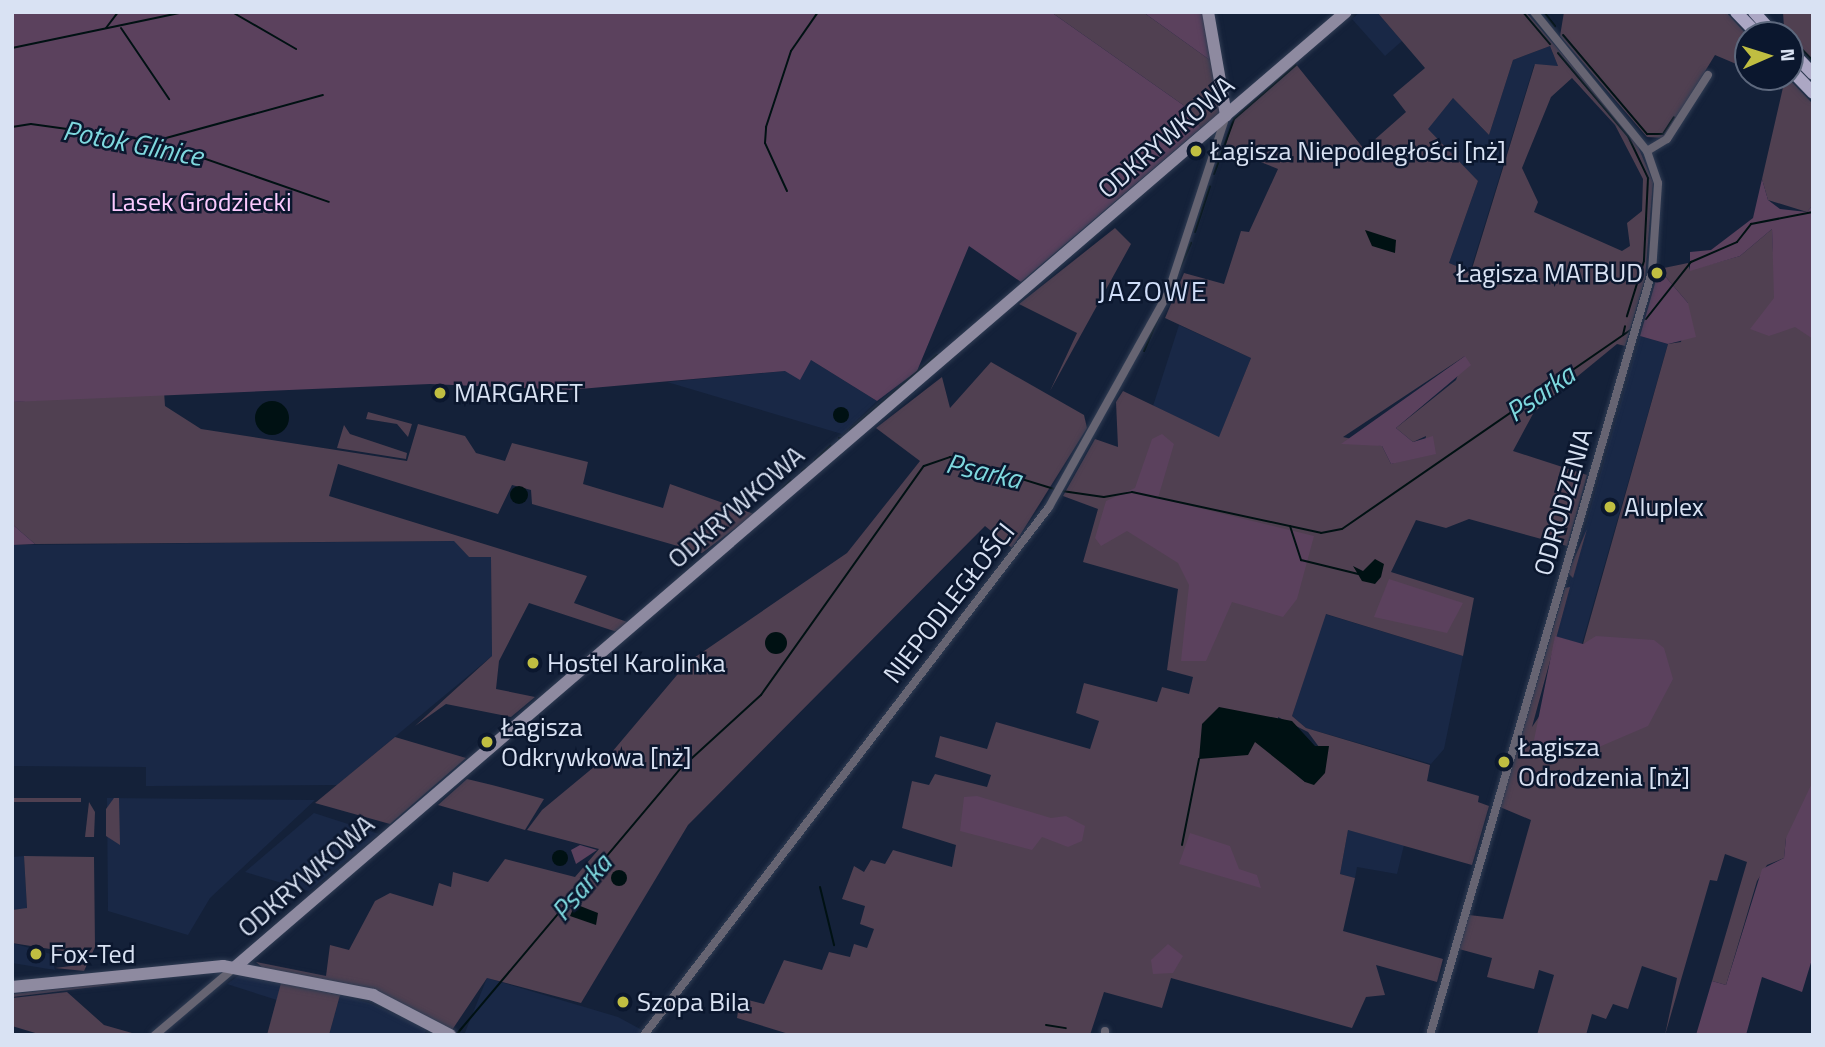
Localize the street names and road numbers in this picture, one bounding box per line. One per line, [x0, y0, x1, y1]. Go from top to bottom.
street label: ODKRYWKOWA [1091, 69, 1241, 205]
street label: ODRODZENIA [1527, 425, 1599, 579]
street label: ODKRYWKOWA [661, 439, 811, 575]
street label: NIEPODLEGŁOŚCI [877, 517, 1021, 689]
street label: ODKRYWKOWA [231, 808, 381, 944]

